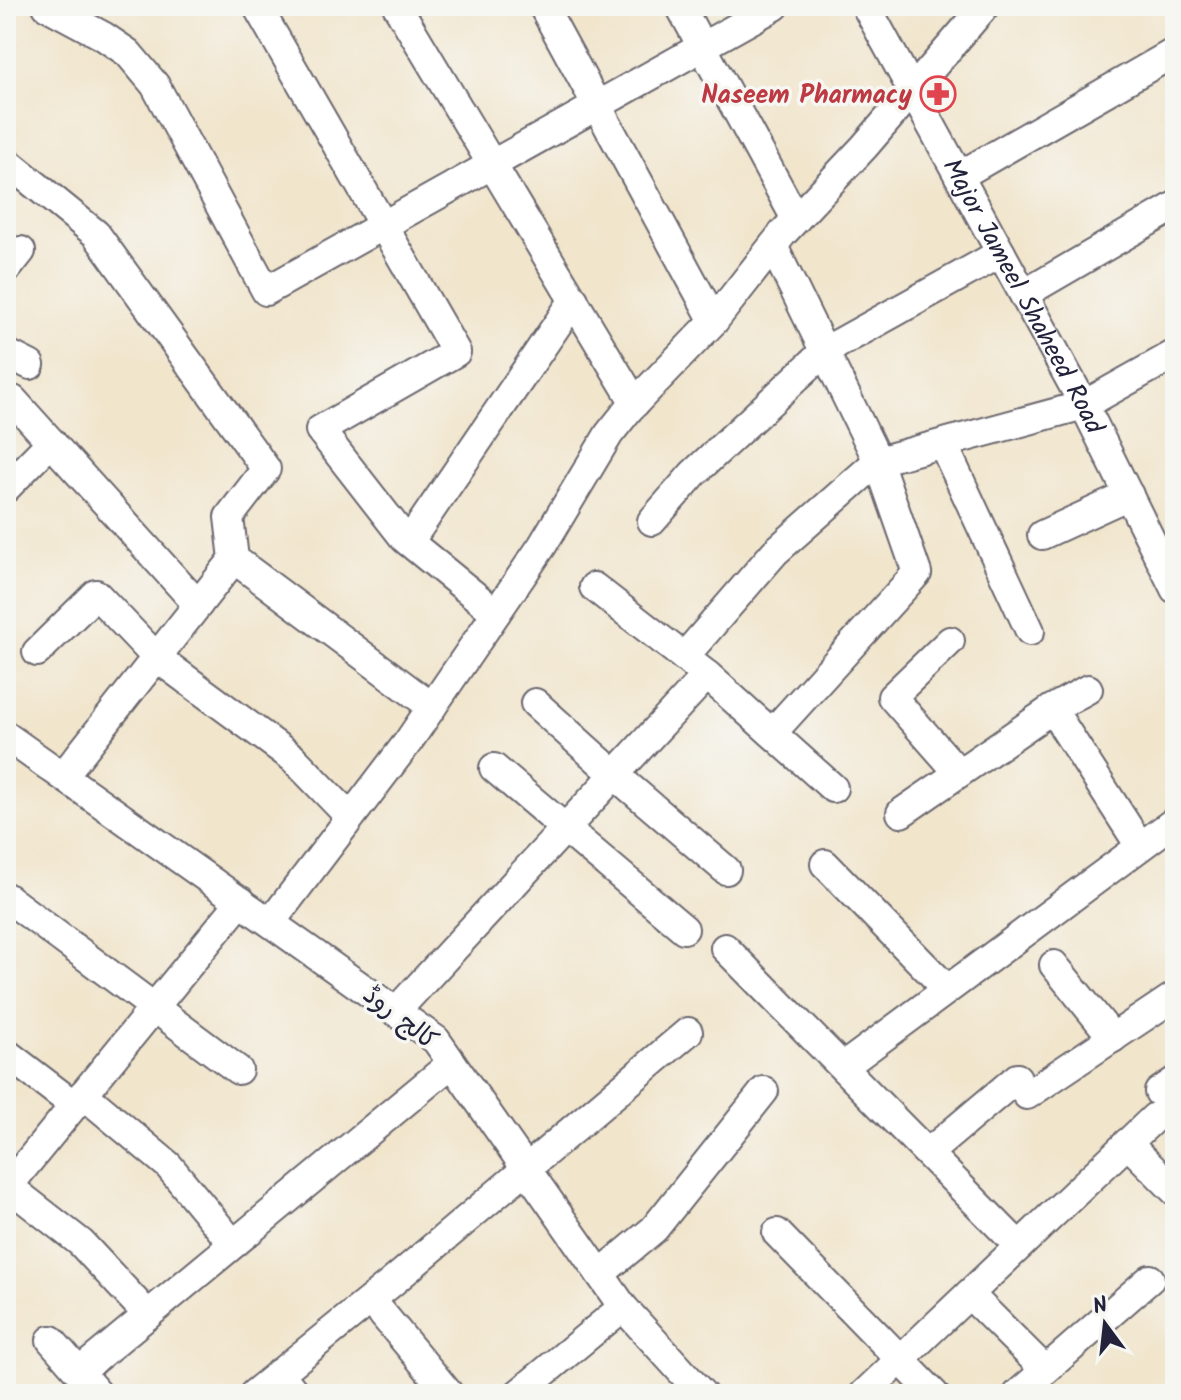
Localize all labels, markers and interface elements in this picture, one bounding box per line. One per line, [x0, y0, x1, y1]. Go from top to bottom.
place label: Naseem Pharmacy [701, 75, 912, 117]
pharmacy icon: Naseem Pharmacy [919, 75, 957, 113]
street label: Major Jameel Shaheed Road [930, 151, 1115, 443]
street label: کالج روڈ [353, 975, 447, 1062]
north arrow [1065, 1284, 1145, 1364]
text: N [1089, 1288, 1112, 1326]

